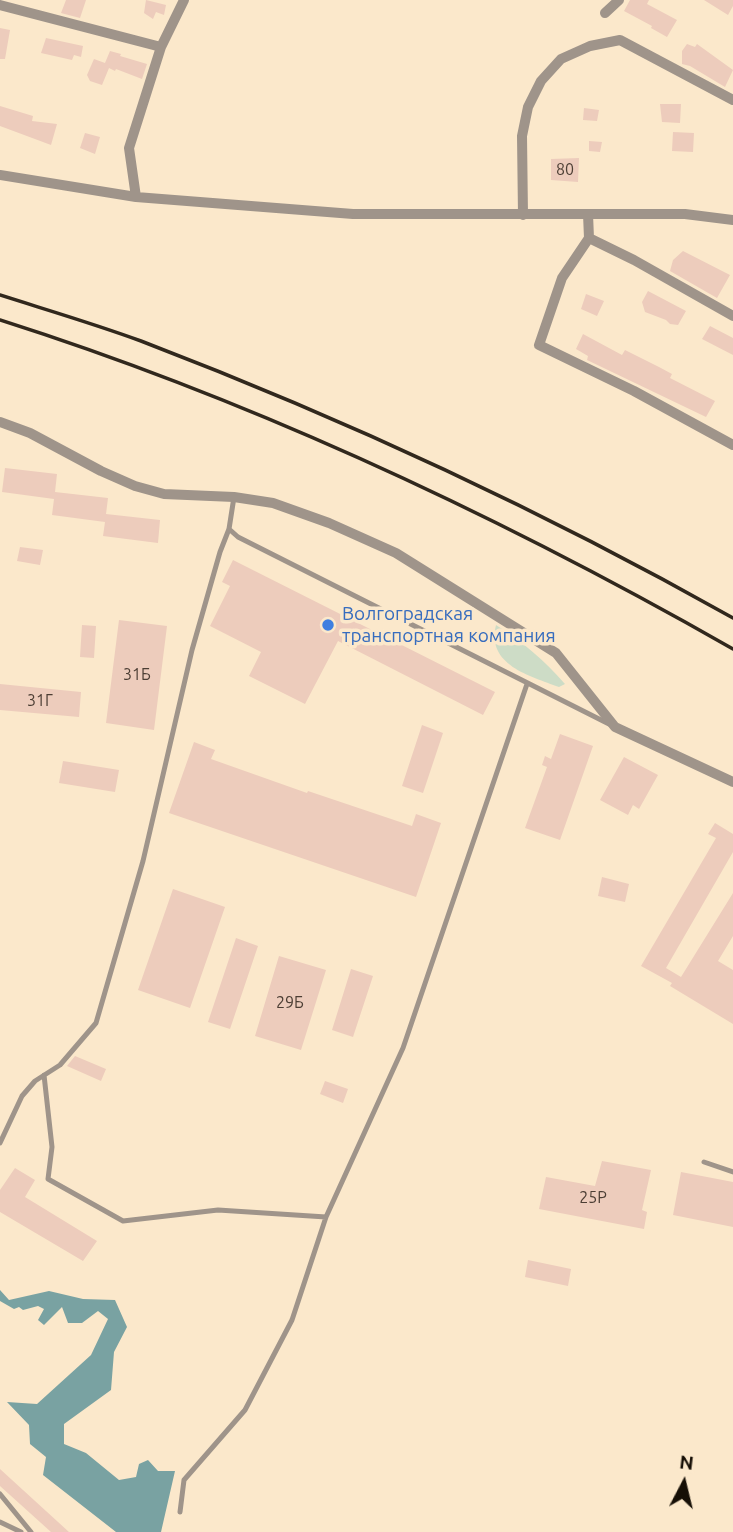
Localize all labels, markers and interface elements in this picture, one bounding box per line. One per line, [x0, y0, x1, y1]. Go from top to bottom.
house number: 80 [556, 160, 574, 180]
place label: Волгоградская транспортная компания [342, 603, 556, 647]
marker: Волгоградская транспортная компания [320, 617, 336, 633]
house number: 31Б [123, 665, 151, 685]
house number: 31Г [27, 691, 53, 711]
house number: 29Б [276, 993, 304, 1013]
house number: 25Р [579, 1188, 607, 1208]
north arrow [649, 1448, 719, 1518]
text: N [678, 1450, 695, 1474]

